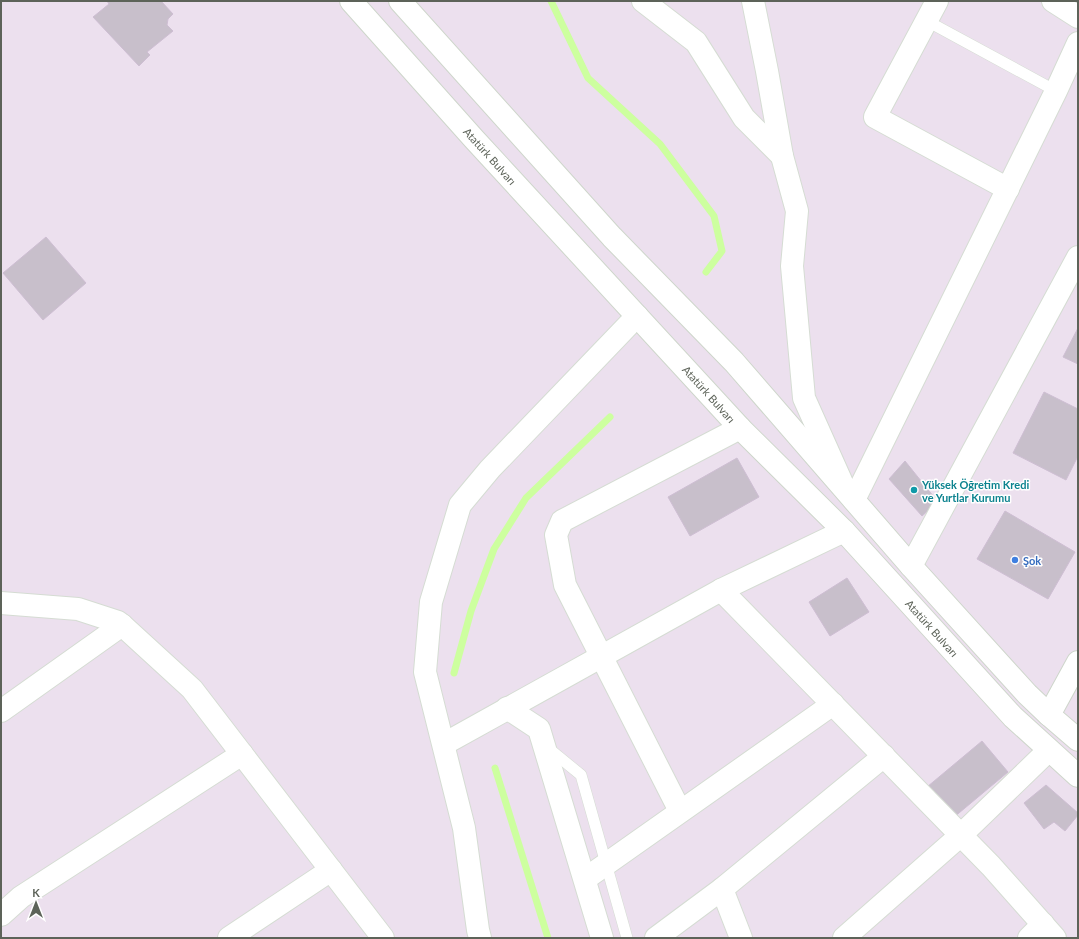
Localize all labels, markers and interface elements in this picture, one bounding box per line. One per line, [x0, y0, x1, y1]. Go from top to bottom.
street label: Atatürk Bulvarı [461, 125, 519, 187]
street label: Atatürk Bulvarı [680, 363, 738, 425]
place label: Yüksek Öğretim Kredi ve Yurtlar Kurumu [921, 478, 1029, 504]
marker: Yüksek Öğretim Kredi ve Yurtlar Kurumu [909, 485, 919, 495]
place label: Şok [1023, 554, 1041, 567]
marker: Şok [1010, 555, 1020, 565]
street label: Atatürk Bulvarı [903, 597, 961, 659]
north arrow [16, 883, 56, 923]
text: K [32, 886, 40, 899]

